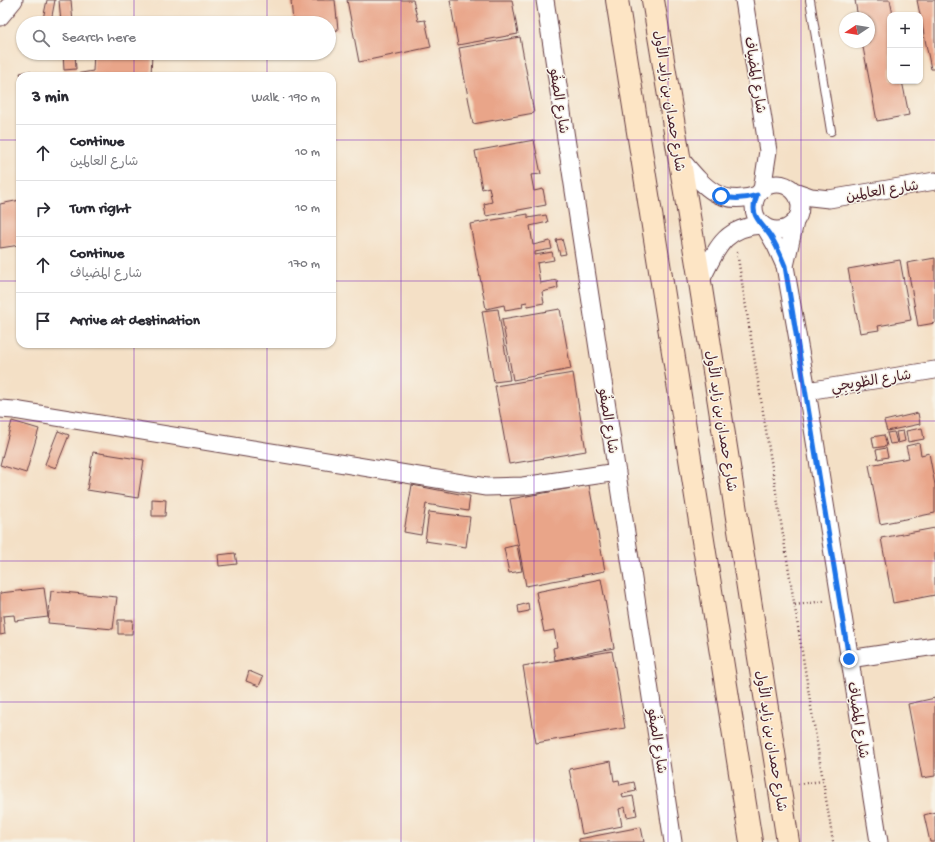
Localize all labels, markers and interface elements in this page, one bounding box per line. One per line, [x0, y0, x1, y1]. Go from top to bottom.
north arrow [839, 12, 875, 48]
map controls [887, 12, 923, 84]
button: + [887, 12, 923, 48]
search box [16, 16, 336, 60]
icon: search [30, 27, 52, 49]
text: Search here [62, 29, 136, 47]
street label: شارع حمدان بن زايد الأول [648, 29, 690, 173]
street label: شارع المضياف [739, 36, 768, 115]
button: − [887, 48, 923, 84]
street label: شارع الصفُو [544, 66, 574, 135]
text: 3 min [32, 88, 69, 108]
text: Walk · 190 m [251, 91, 320, 106]
text: Continue [70, 133, 124, 151]
icon: ahead [32, 142, 54, 164]
text: 10 m [295, 145, 320, 160]
text: شارع العالمين [70, 155, 138, 170]
street label: شارع العالمين [845, 178, 920, 207]
route start [712, 187, 730, 205]
icon: right [32, 198, 54, 220]
text: Turn right [70, 200, 130, 218]
text: 10 m [295, 201, 320, 216]
text: Continue [70, 245, 124, 263]
icon: ahead [32, 254, 54, 276]
text: 170 m [288, 257, 320, 272]
text: شارع المضياف [70, 267, 142, 282]
icon: arrive [32, 310, 54, 332]
text: Arrive at destination [70, 312, 200, 330]
street label: شارع حمدان بن زايد الأول [700, 349, 742, 493]
street label: شارع الطْوِيجِي [830, 368, 913, 399]
street label: شارع الصفُو [593, 386, 623, 455]
route end [840, 650, 858, 668]
street label: شارع حمدان بن زايد الأول [750, 669, 792, 813]
street label: شارع المضياف [842, 681, 871, 760]
street label: شارع الصفُو [642, 706, 672, 775]

